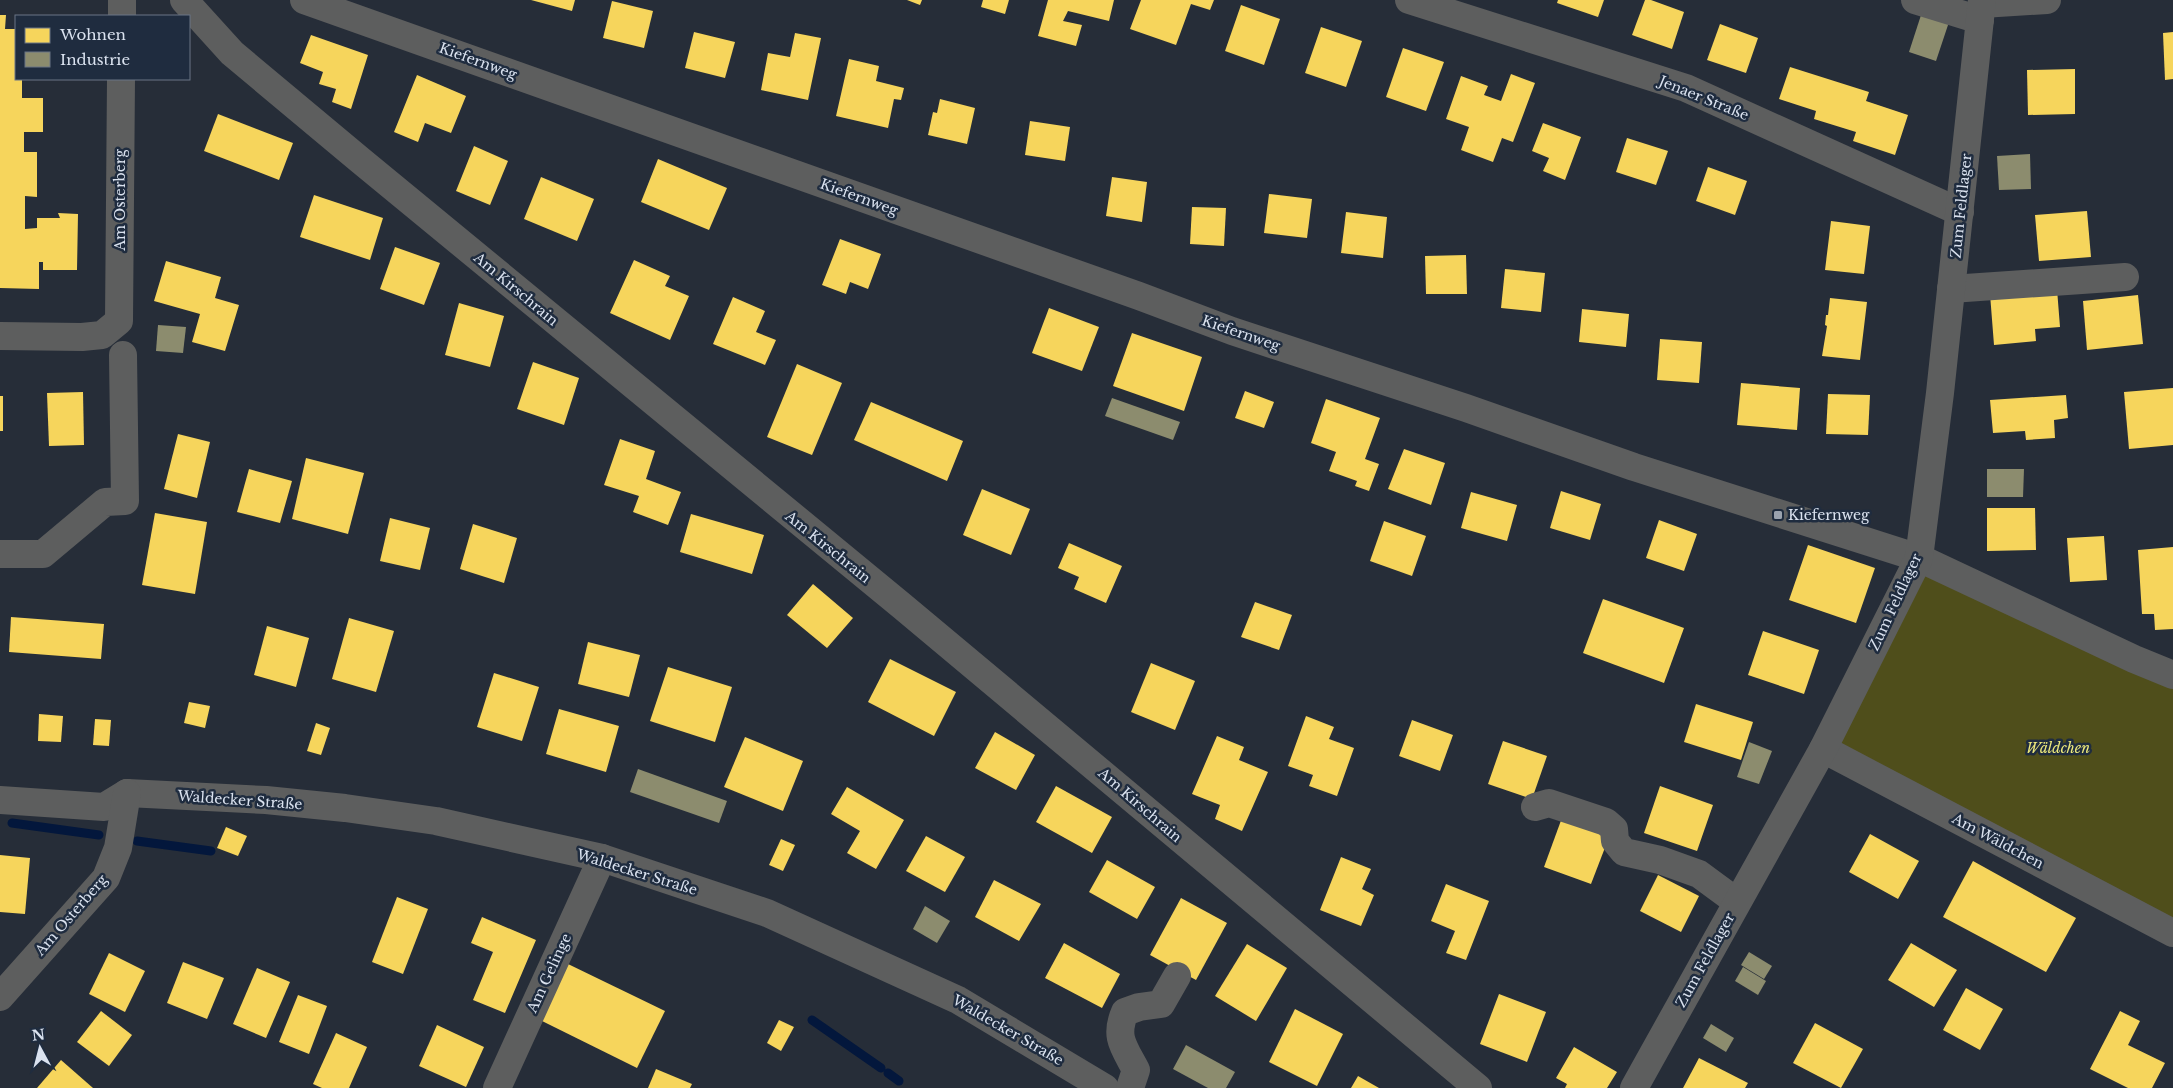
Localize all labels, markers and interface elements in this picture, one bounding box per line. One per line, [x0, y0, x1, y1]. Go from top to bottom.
legend [15, 15, 190, 80]
text: Wohnen [59, 25, 126, 44]
street label: Kiefernweg [437, 39, 520, 84]
text: Industrie [60, 50, 130, 69]
street label: Jenaer Straße [1655, 71, 1752, 124]
street label: Am Osterberg [111, 149, 129, 252]
street label: Zum Feldlager [1947, 152, 1975, 259]
street label: Kiefernweg [818, 175, 901, 220]
street label: Am Kirschrain [469, 248, 562, 330]
street label: Kiefernweg [1200, 311, 1283, 355]
street label: Am Kirschrain [781, 506, 875, 587]
place label: Kiefernweg [1788, 506, 1870, 524]
marker: Kiefernweg [1772, 509, 1784, 521]
street label: Zum Feldlager [1865, 550, 1926, 653]
park label: Wäldchen [2026, 739, 2090, 757]
street label: Am Kirschrain [1094, 763, 1186, 846]
street label: Waldecker Straße [176, 787, 303, 813]
street label: Am Wäldchen [1948, 809, 2047, 873]
street label: Waldecker Straße [574, 845, 700, 899]
street label: Am Osterberg [30, 870, 112, 960]
street label: Zum Feldlager [1672, 909, 1739, 1010]
street label: Am Gelinge [522, 931, 575, 1016]
street label: Waldecker Straße [948, 990, 1067, 1069]
north arrow [15, 1023, 65, 1073]
text: N [31, 1025, 46, 1045]

